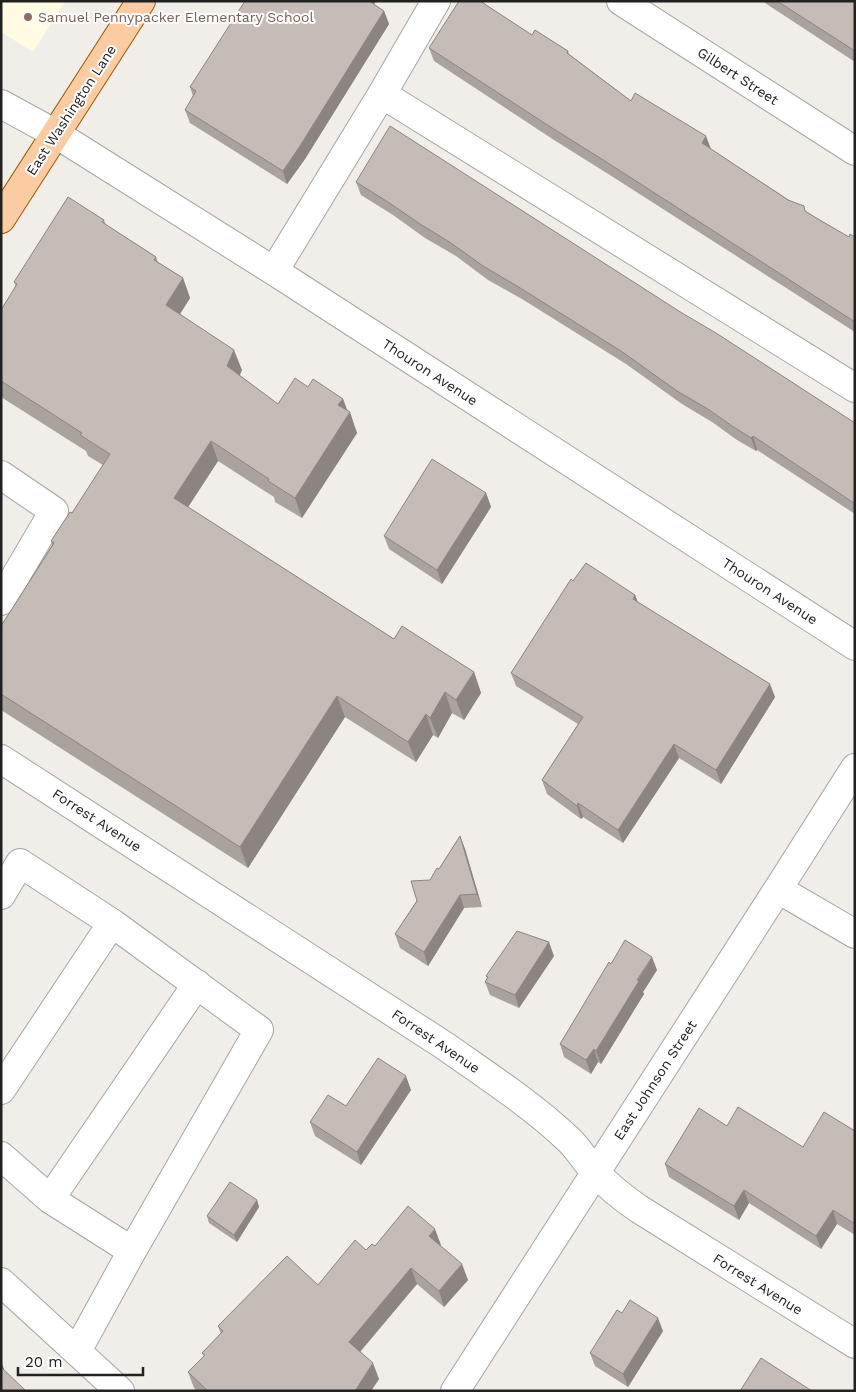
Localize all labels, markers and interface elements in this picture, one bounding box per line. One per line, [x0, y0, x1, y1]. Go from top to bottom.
place label: Samuel Pennypacker Elementary School [38, 9, 314, 25]
marker: Samuel Pennypacker Elementary School [22, 11, 34, 23]
street label: East Washington Lane [23, 42, 119, 178]
street label: Gilbert Street [695, 44, 781, 108]
street label: Thouron Avenue [379, 335, 481, 409]
street label: Thouron Avenue [719, 554, 821, 628]
street label: Forrest Avenue [50, 785, 144, 855]
street label: Forrest Avenue [389, 1006, 483, 1076]
street label: East Johnson Street [610, 1017, 700, 1143]
street label: Forrest Avenue [710, 1250, 806, 1318]
scale bar [18, 1344, 142, 1376]
text: 20 m [25, 1353, 63, 1371]

